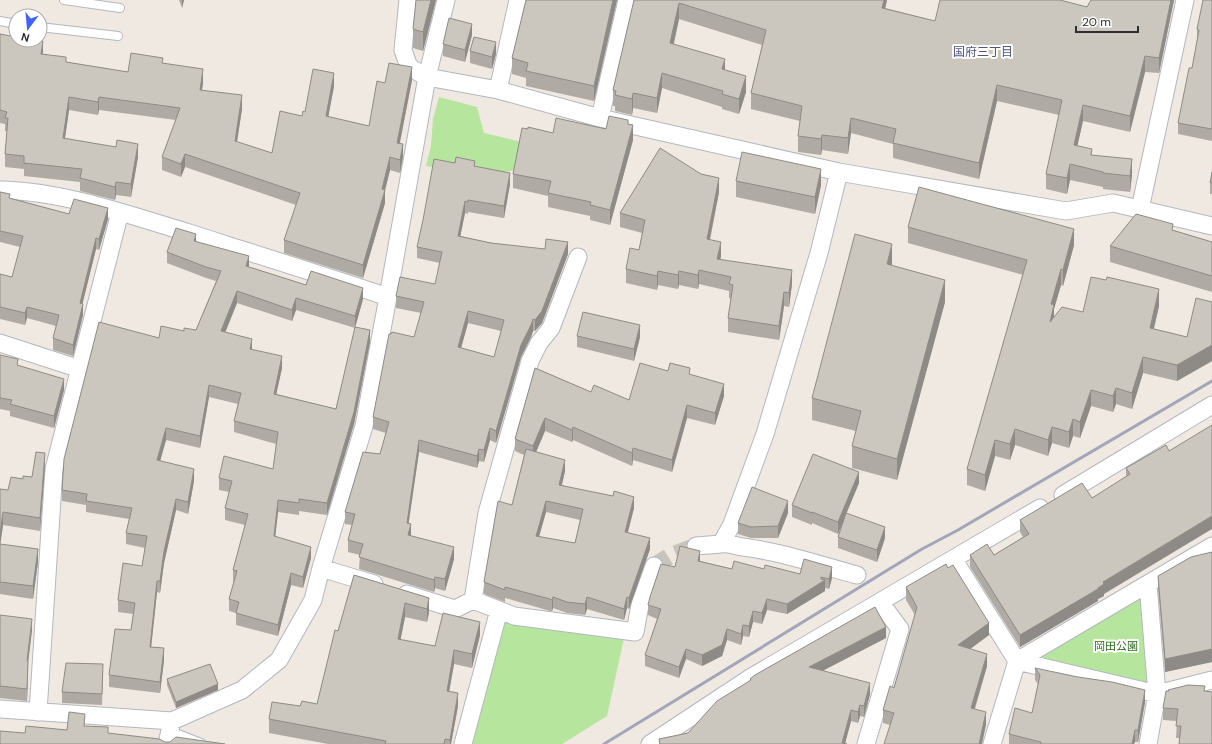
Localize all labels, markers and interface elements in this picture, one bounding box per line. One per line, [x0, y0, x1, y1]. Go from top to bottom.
north arrow [8, 8, 48, 48]
scale bar [1076, 8, 1138, 34]
text: 20 m [1082, 14, 1111, 30]
text: N [19, 30, 31, 45]
district label: 国府三丁目 [953, 44, 1013, 60]
park label: 岡田公園 [1094, 639, 1138, 653]

